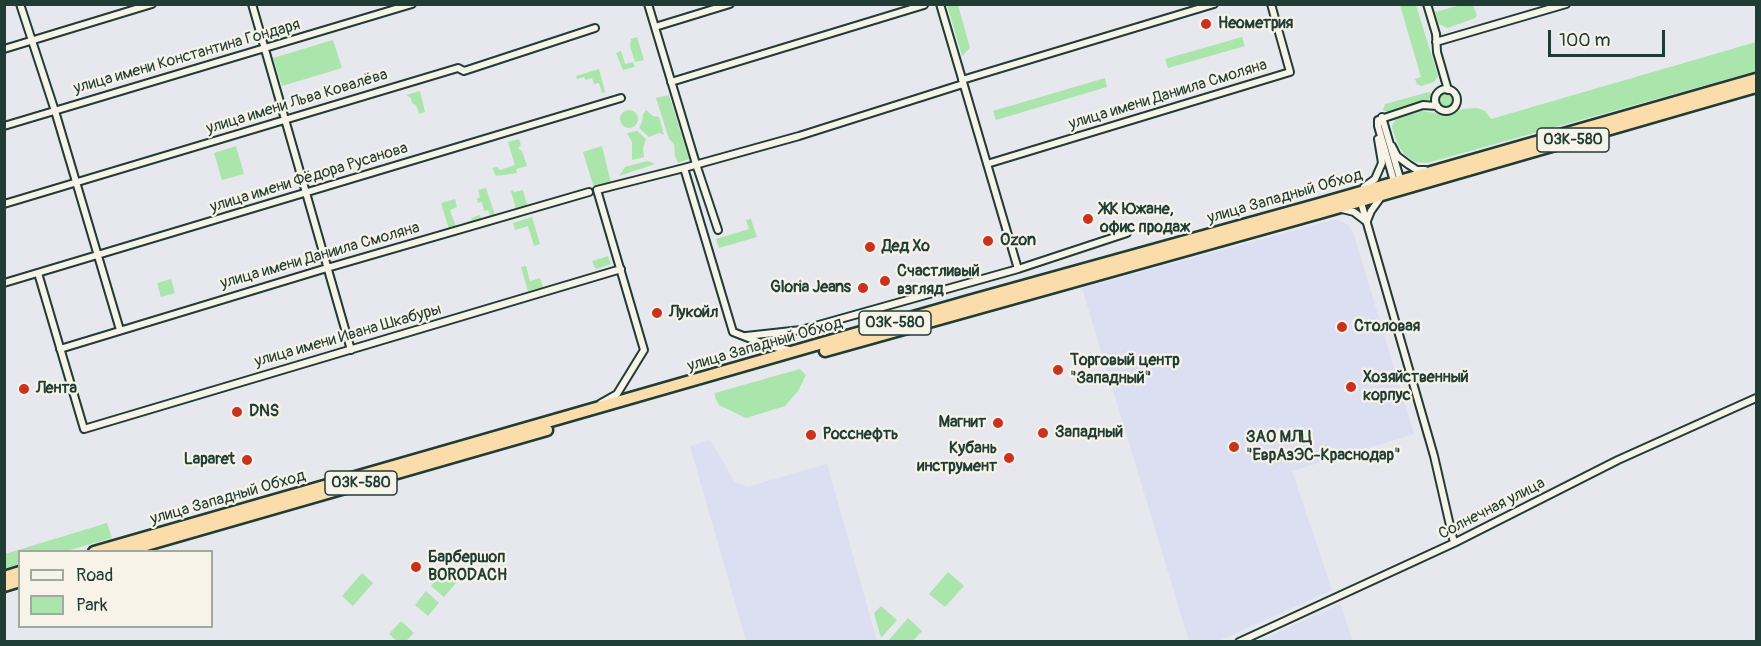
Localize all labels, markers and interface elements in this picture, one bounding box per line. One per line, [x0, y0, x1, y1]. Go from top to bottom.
place label: Неометрия [1218, 14, 1293, 34]
street label: улица имени Константина Гондаря [71, 15, 303, 99]
marker: Неометрия [1199, 17, 1213, 31]
scale bar [1551, 18, 1668, 56]
text: 100 m [1559, 29, 1611, 52]
street label: улица имени Даниила Смоляна [1067, 56, 1269, 134]
street label: улица имени Льва Ковалёва [204, 65, 390, 139]
road number: 03К-580 [1537, 128, 1609, 152]
street label: улица имени Фёдора Русанова [208, 139, 410, 217]
street label: улица Западный Обход [1205, 166, 1365, 228]
place label: ЖК Южане, офис продаж [1100, 200, 1190, 238]
marker: ЖК Южане, офис продаж [1081, 212, 1095, 226]
street label: улица имени Даниила Смоляна [218, 218, 422, 294]
place label: Ozon [1000, 231, 1036, 251]
marker: Ozon [981, 234, 995, 248]
place label: Дед Хо [882, 237, 930, 257]
marker: Дед Хо [863, 240, 877, 254]
place label: Счастливый взгляд [897, 262, 980, 300]
marker: Счастливый взгляд [878, 274, 892, 288]
place label: Gloria Jeans [770, 278, 851, 298]
marker: Gloria Jeans [856, 281, 870, 295]
street label: улица имени Ивана Шкабуры [252, 300, 444, 372]
place label: Лукойл [669, 303, 718, 323]
marker: Лукойл [650, 306, 664, 320]
road number: 03К-580 [859, 311, 931, 335]
street label: улица Западный Обход [685, 314, 845, 376]
place label: Столовая [1354, 317, 1420, 337]
marker: Столовая [1335, 320, 1349, 334]
place label: Торговый центр "Западный" [1070, 351, 1180, 389]
marker: Торговый центр "Западный" [1051, 363, 1065, 377]
place label: Хозяйственный корпус [1363, 368, 1469, 406]
place label: Лента [36, 379, 77, 399]
marker: Хозяйственный корпус [1344, 380, 1358, 394]
marker: Лента [17, 382, 31, 396]
place label: DNS [249, 402, 279, 422]
marker: DNS [230, 405, 244, 419]
place label: Магнит [938, 413, 986, 433]
marker: Магнит [991, 416, 1005, 430]
place label: Западный [1055, 423, 1123, 443]
place label: Росснефть [823, 425, 898, 445]
marker: Западный [1036, 426, 1050, 440]
marker: Росснефть [804, 428, 818, 442]
place label: ЗАО МЛЦ "ЕврАзЭС-Краснодар" [1246, 428, 1401, 466]
place label: Кубань инструмент [917, 439, 997, 477]
marker: ЗАО МЛЦ "ЕврАзЭС-Краснодар" [1227, 440, 1241, 454]
place label: Laparet [184, 450, 235, 470]
marker: Кубань инструмент [1002, 451, 1016, 465]
marker: Laparet [240, 453, 254, 467]
street label: улица Западный Обход [148, 467, 308, 529]
road number: 03К-580 [325, 471, 397, 495]
street label: Солнечная улица [1435, 474, 1549, 544]
place label: Барбершоп BORODACH [428, 548, 507, 586]
legend [18, 550, 213, 628]
marker: Барбершоп BORODACH [409, 560, 423, 574]
text: Road [76, 564, 113, 587]
text: Park [76, 594, 108, 617]

